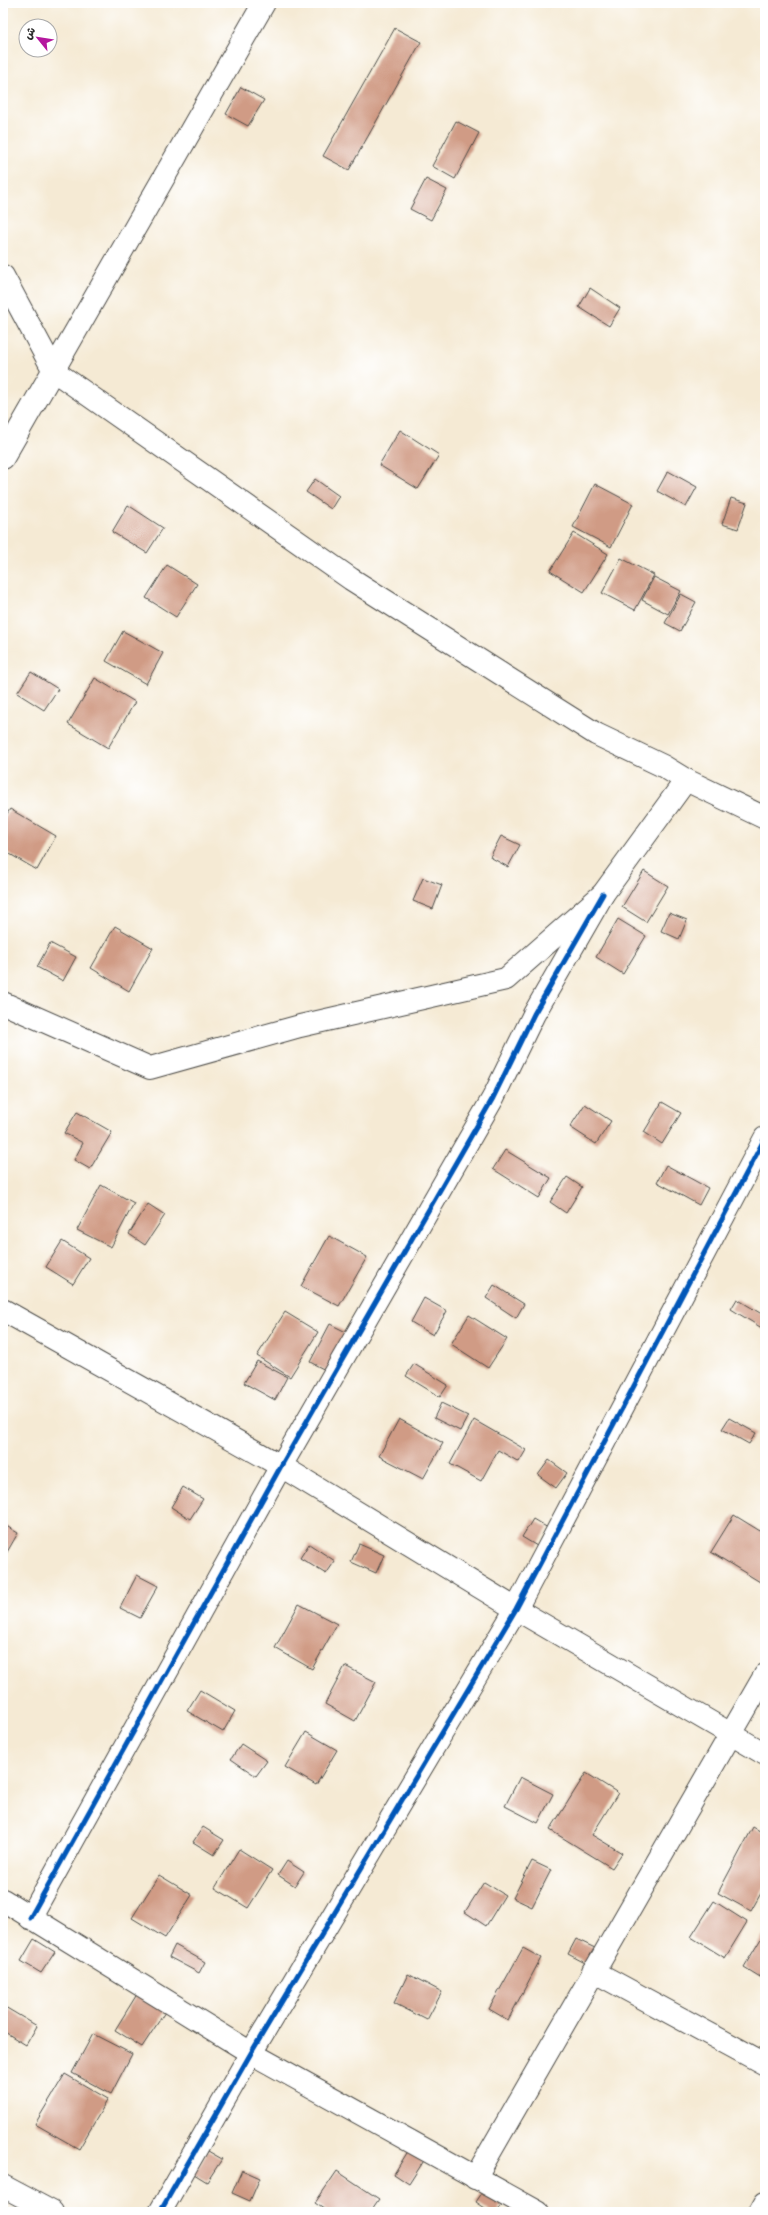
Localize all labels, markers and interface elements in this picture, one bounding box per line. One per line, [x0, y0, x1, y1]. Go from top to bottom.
north arrow [18, 18, 58, 58]
text: ش [21, 25, 38, 42]

